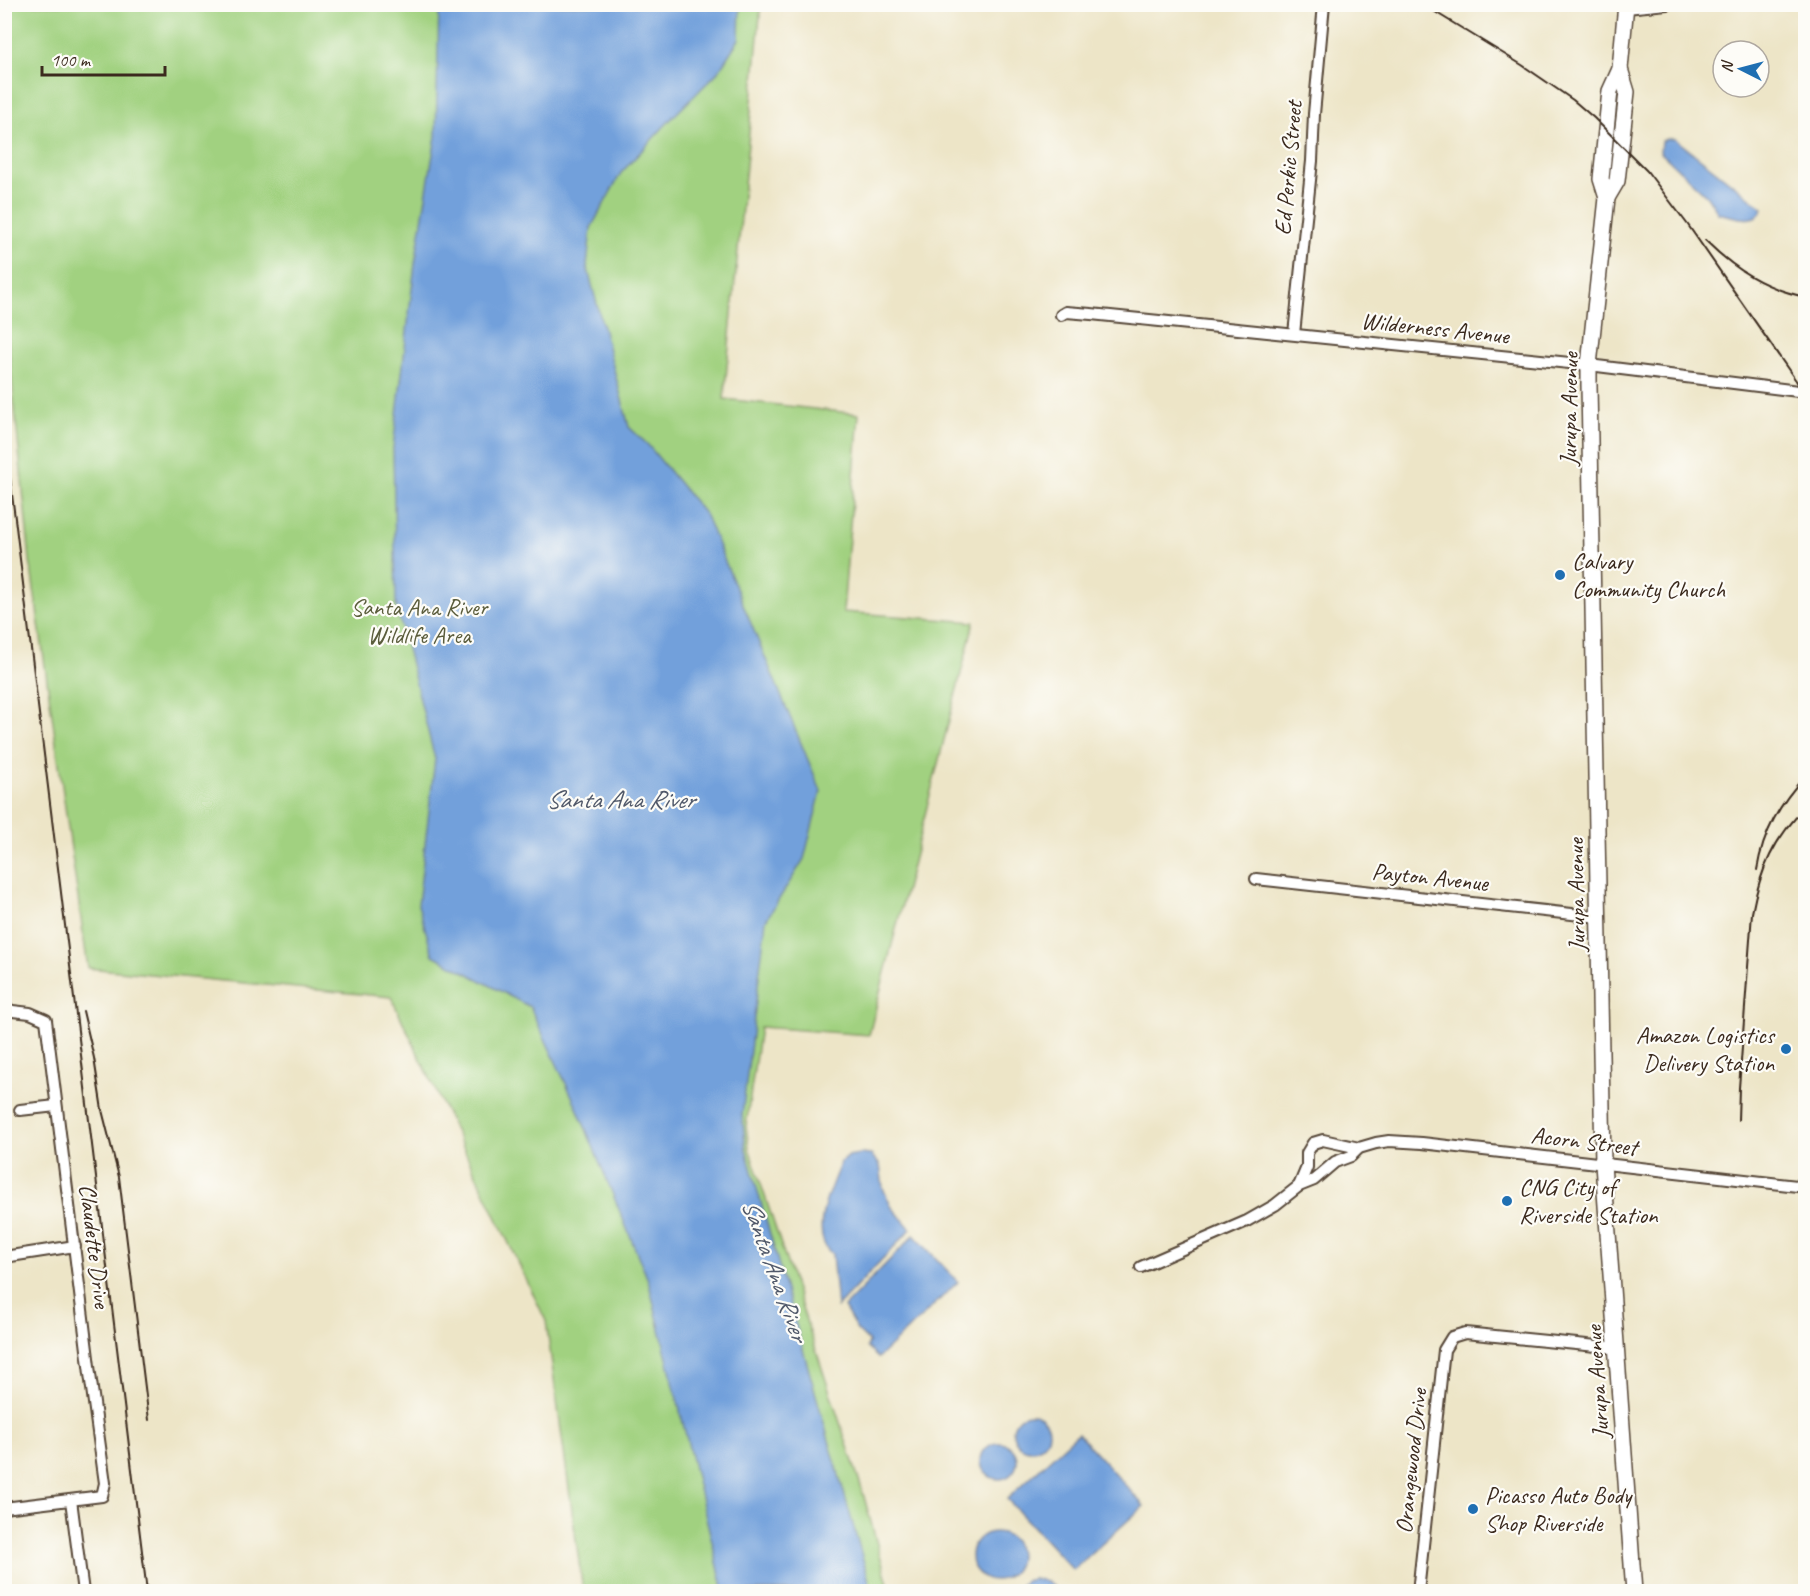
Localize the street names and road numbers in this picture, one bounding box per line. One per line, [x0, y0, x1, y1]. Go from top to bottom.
street label: Ed Perkic Street [1267, 98, 1309, 236]
street label: Wilderness Avenue [1360, 305, 1513, 351]
street label: Jurupa Avenue [1553, 350, 1585, 467]
street label: Jurupa Avenue [1560, 836, 1592, 953]
street label: Payton Avenue [1370, 856, 1492, 898]
street label: Acorn Street [1529, 1120, 1642, 1163]
street label: Claudette Drive [73, 1182, 118, 1312]
street label: Jurupa Avenue [1578, 1322, 1616, 1441]
street label: Orangewood Drive [1388, 1385, 1434, 1535]

